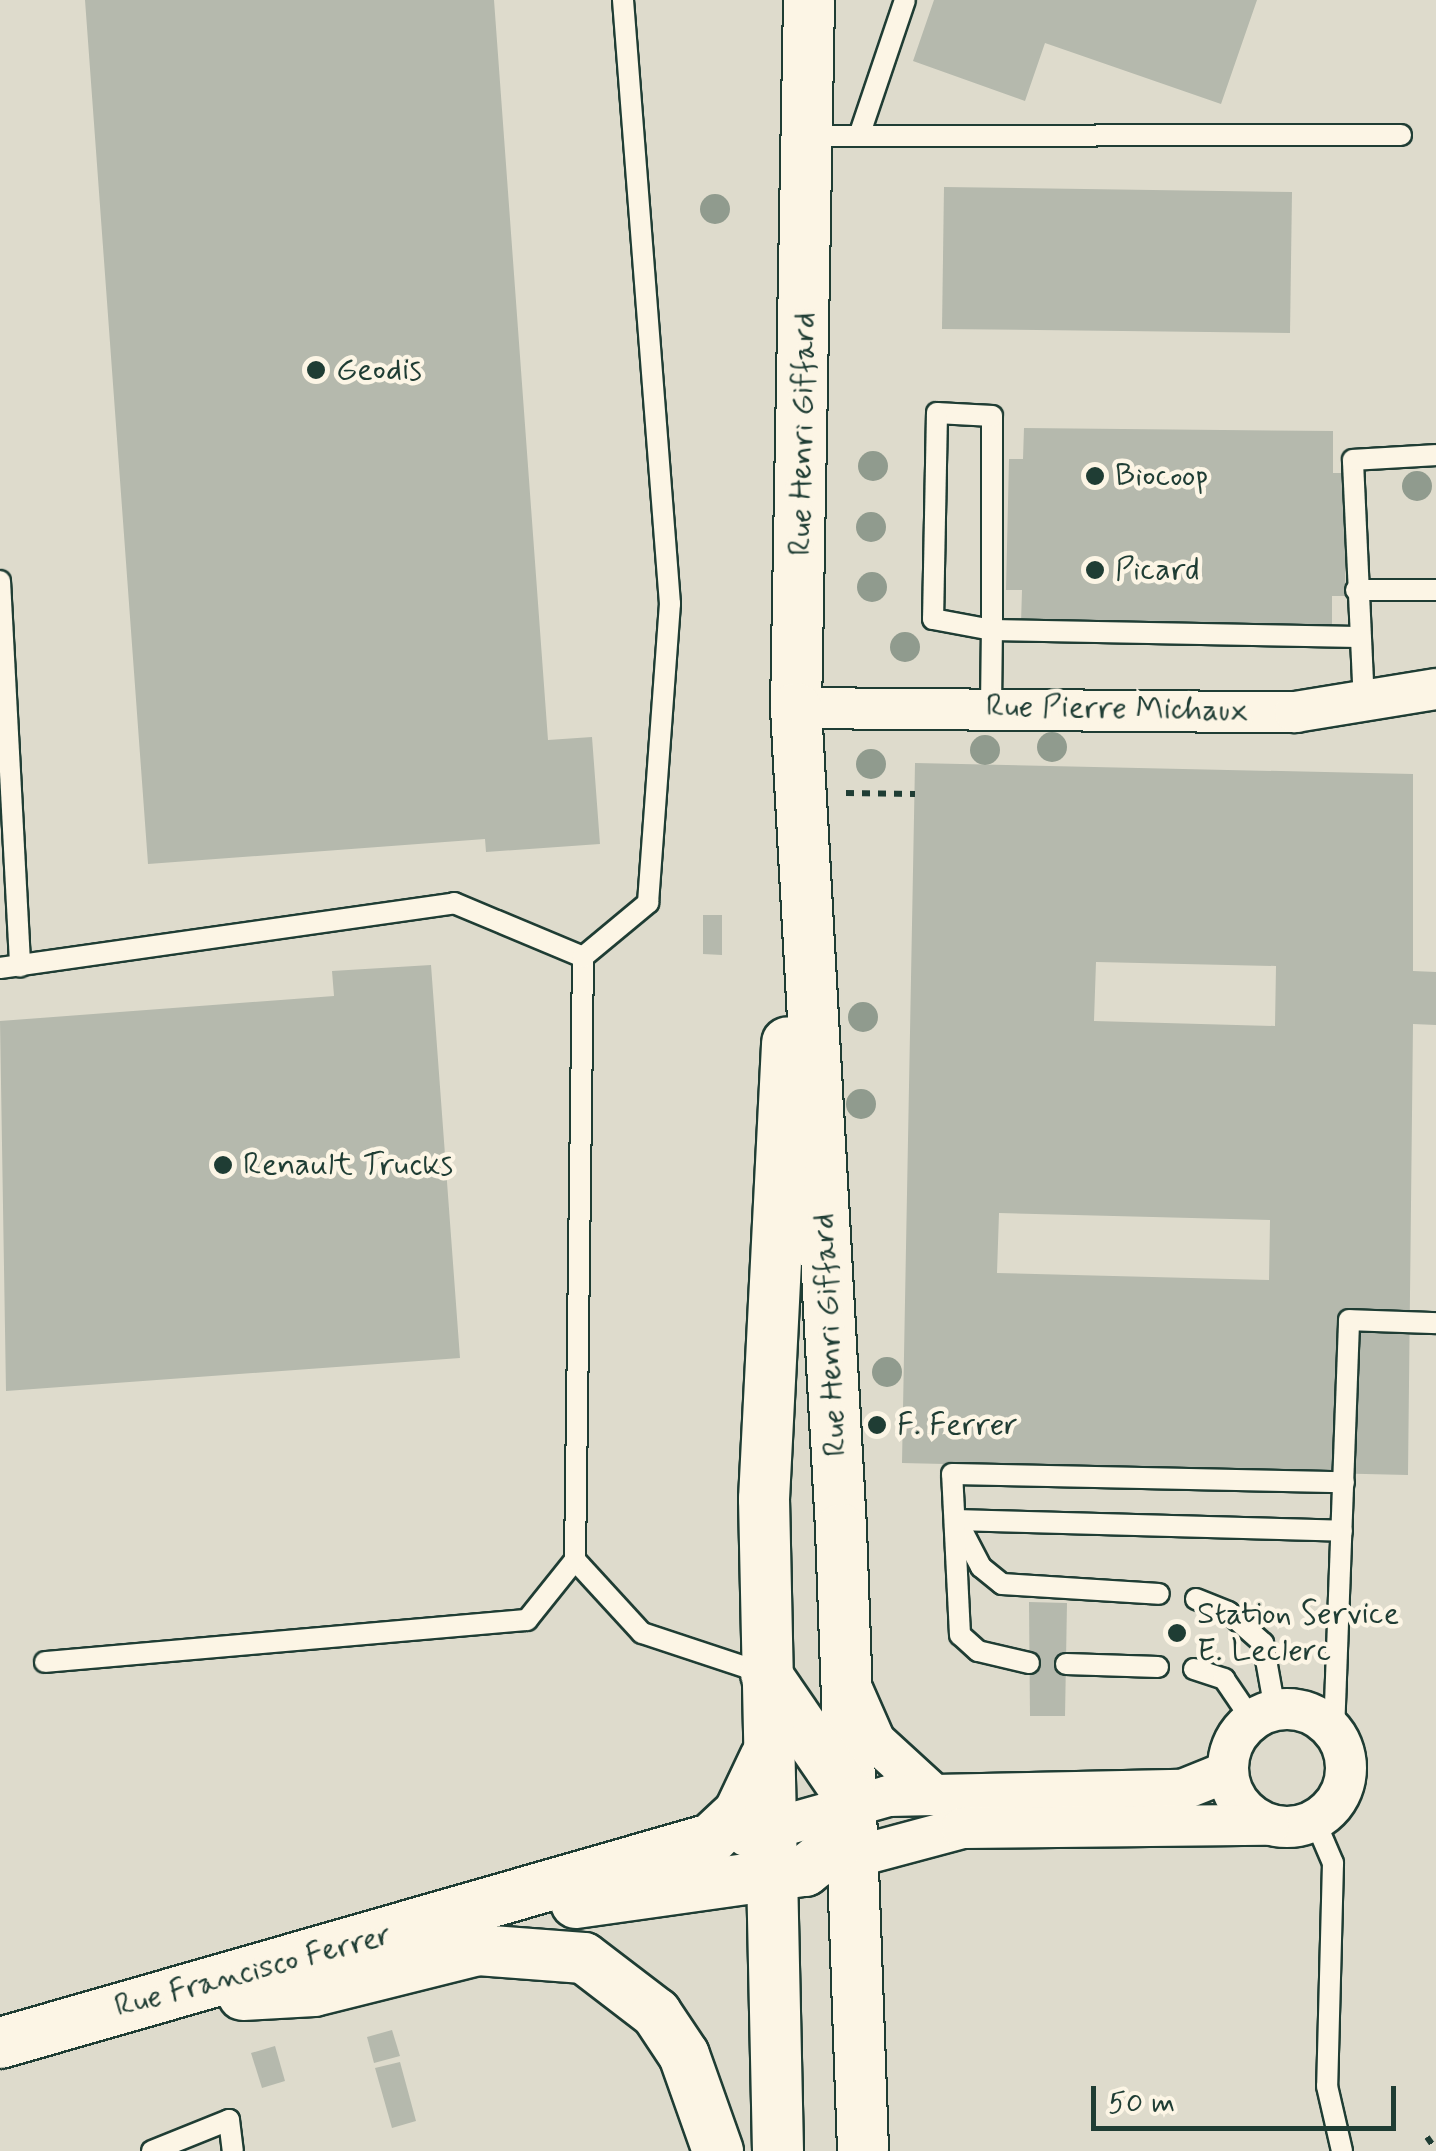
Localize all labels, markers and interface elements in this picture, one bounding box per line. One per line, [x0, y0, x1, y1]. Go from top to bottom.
street label: Rue Henri Giffard [782, 313, 824, 555]
place label: Geodis [336, 351, 422, 389]
marker: Geodis [305, 359, 327, 381]
place label: Biocoop [1115, 457, 1208, 495]
marker: Biocoop [1084, 465, 1106, 487]
place label: Picard [1115, 551, 1200, 589]
marker: Picard [1084, 559, 1106, 581]
street label: Rue Pierre Michaux [988, 688, 1246, 730]
place label: Renault Trucks [243, 1146, 447, 1184]
marker: Renault Trucks [212, 1154, 234, 1176]
street label: Rue Henri Giffard [805, 1214, 855, 1456]
place label: F. Ferrer [897, 1406, 1018, 1444]
marker: F. Ferrer [866, 1414, 888, 1436]
place label: Station Service E. Leclerc [1197, 1596, 1396, 1671]
marker: Station Service E. Leclerc [1166, 1622, 1188, 1644]
street label: Rue Francisco Ferrer [111, 1916, 395, 2026]
scale bar [1096, 2066, 1401, 2128]
text: 50 m [1108, 2084, 1175, 2123]

